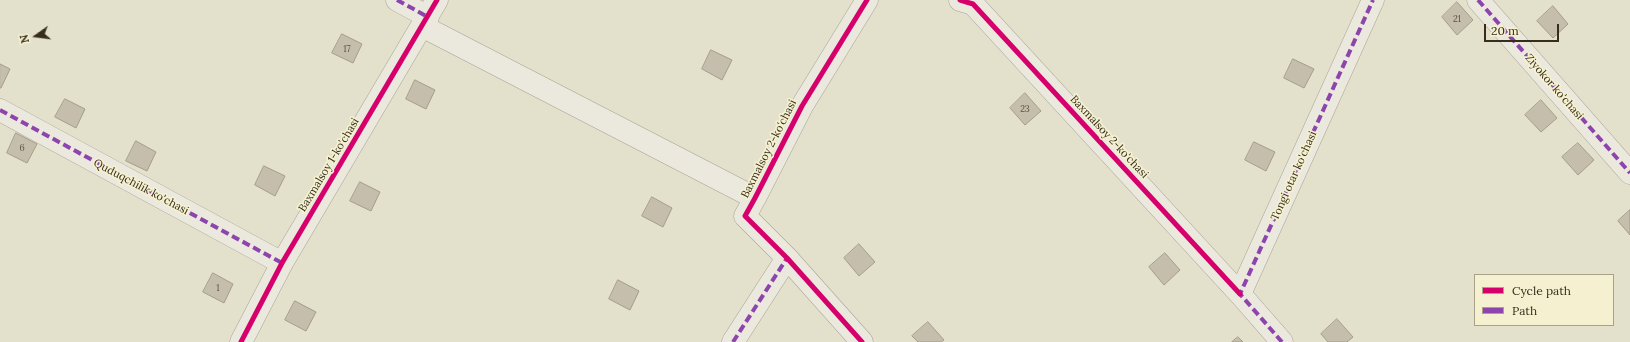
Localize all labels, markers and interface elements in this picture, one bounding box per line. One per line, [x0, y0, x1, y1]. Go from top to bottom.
house number: 21 [1453, 14, 1461, 24]
north arrow [16, 16, 56, 56]
scale bar [1486, 16, 1561, 42]
text: 20 m [1491, 23, 1519, 38]
text: N [17, 33, 32, 45]
house number: 17 [343, 44, 351, 54]
street label: Ziyokor ko'chasi [1522, 52, 1586, 122]
street label: Baxmalsoy 2-ko'chasi [1067, 93, 1151, 181]
street label: Baxmalsoy 2-ko'chasi [738, 98, 800, 200]
house number: 23 [1020, 104, 1030, 114]
street label: Baxmalsoy 1-ko'chasi [296, 116, 362, 214]
street label: Tongi otar ko'chasi [1268, 129, 1320, 223]
house number: 6 [19, 143, 25, 153]
street label: Quduqchilik ko'chasi [91, 156, 191, 218]
legend [1474, 274, 1614, 326]
house number: 1 [216, 283, 220, 293]
text: Cycle path [1512, 283, 1571, 298]
text: Path [1512, 303, 1537, 318]

